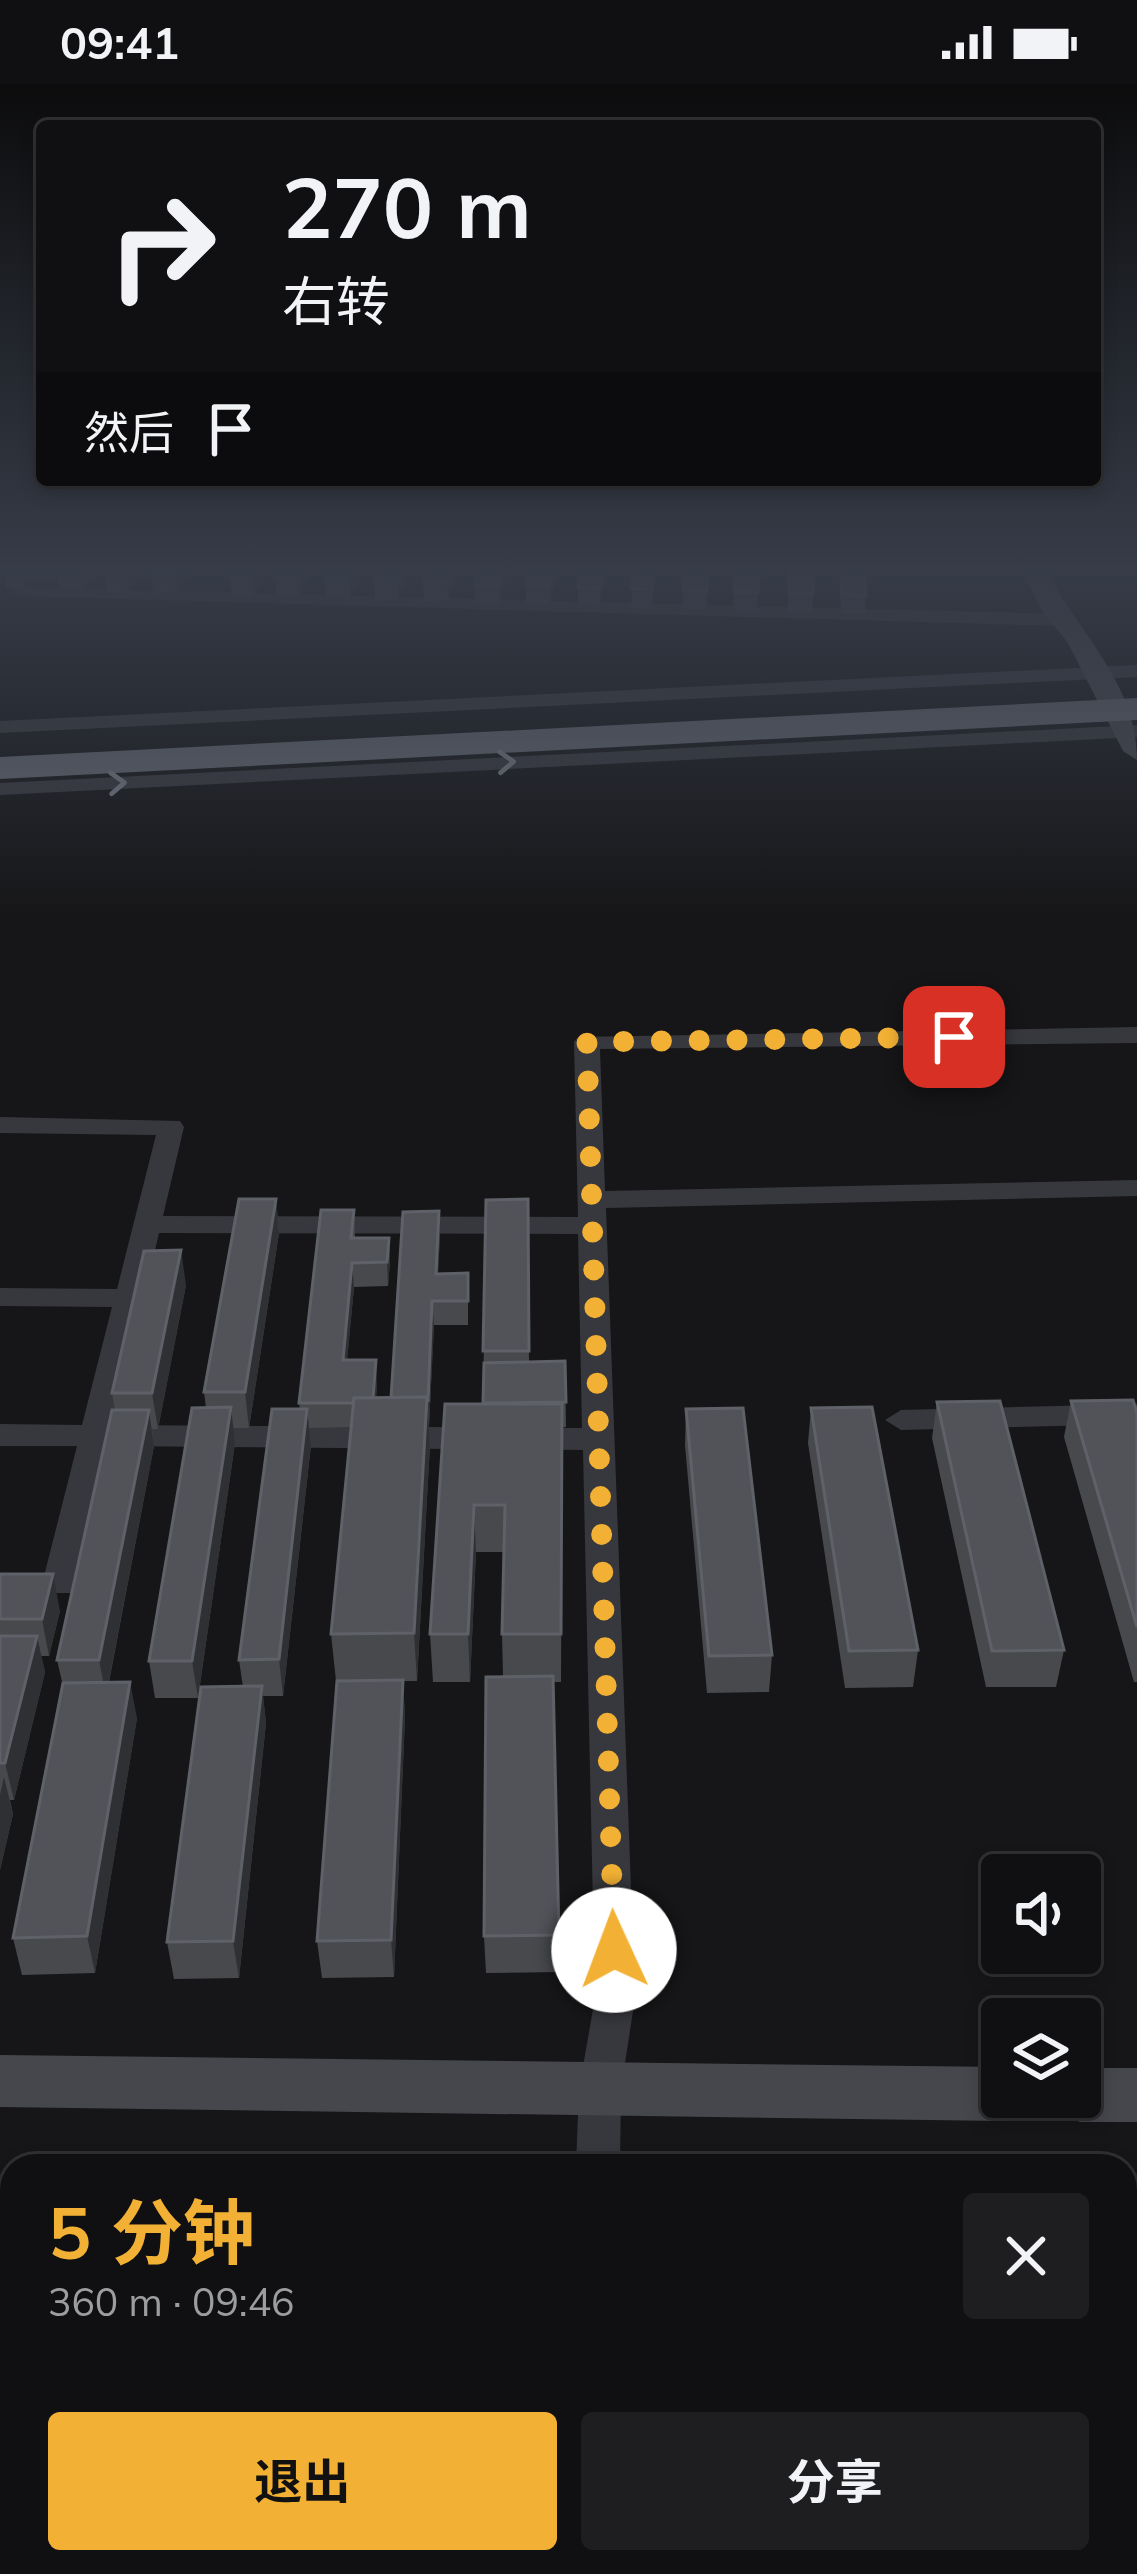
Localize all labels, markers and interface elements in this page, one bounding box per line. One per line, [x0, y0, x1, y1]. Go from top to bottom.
text: 09:41 [60, 14, 179, 70]
text: 270 m [282, 154, 532, 259]
icon: right [84, 168, 240, 324]
text: 右转 [282, 267, 390, 335]
icon: arrive [198, 396, 264, 462]
text: 然后 [84, 404, 174, 460]
one-way arrow [497, 749, 516, 775]
one-way arrow [108, 770, 127, 796]
pin [903, 986, 1005, 1088]
icon: arrive [921, 1004, 987, 1070]
map controls [981, 1854, 1101, 2118]
button: sound [981, 1854, 1101, 1974]
position arrow [551, 1887, 677, 2013]
button: layers [981, 1998, 1101, 2118]
text: 5 分钟 [48, 2187, 255, 2277]
button: close [963, 2193, 1089, 2319]
text: 360 m · 09:46 [48, 2277, 294, 2326]
button: 退出 [48, 2412, 557, 2550]
button: 分享 [581, 2412, 1089, 2550]

